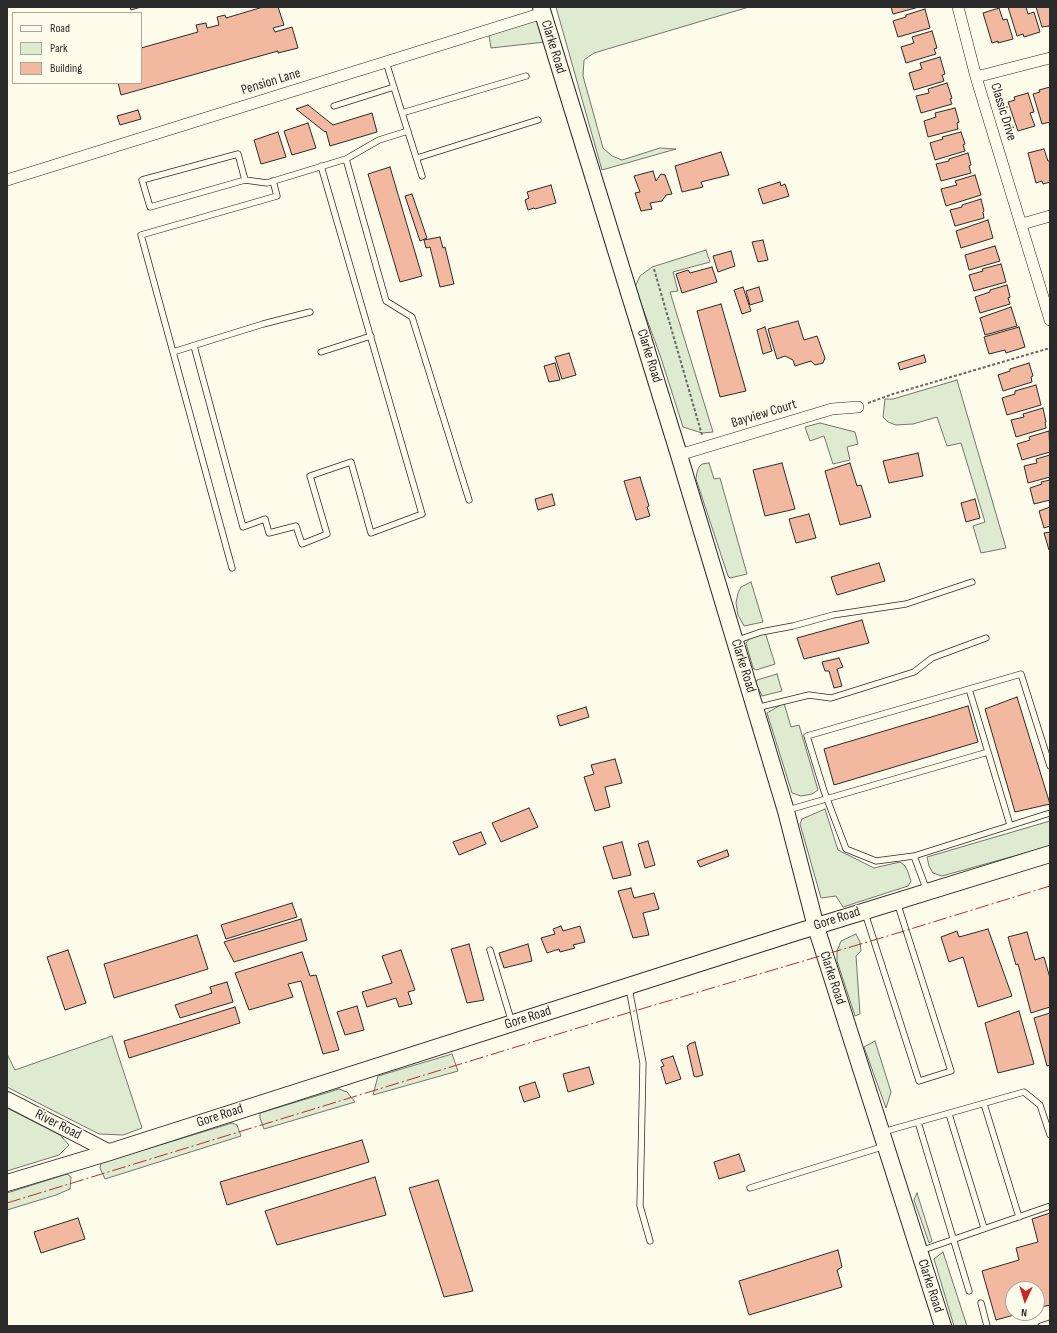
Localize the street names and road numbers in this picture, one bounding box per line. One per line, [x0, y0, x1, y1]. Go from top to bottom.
street label: Clarke Road [537, 18, 569, 76]
street label: Pension Lane [239, 65, 303, 99]
street label: Classic Drive [986, 81, 1020, 143]
street label: Clarke Road [633, 327, 665, 385]
street label: Bayview Court [729, 396, 799, 432]
street label: Clarke Road [727, 637, 759, 695]
street label: Gore Road [812, 904, 862, 934]
street label: Clarke Road [815, 949, 849, 1007]
street label: Gore Road [503, 1003, 553, 1033]
street label: Gore Road [195, 1101, 245, 1131]
street label: River Road [32, 1106, 84, 1144]
street label: Clarke Road [913, 1257, 947, 1315]

